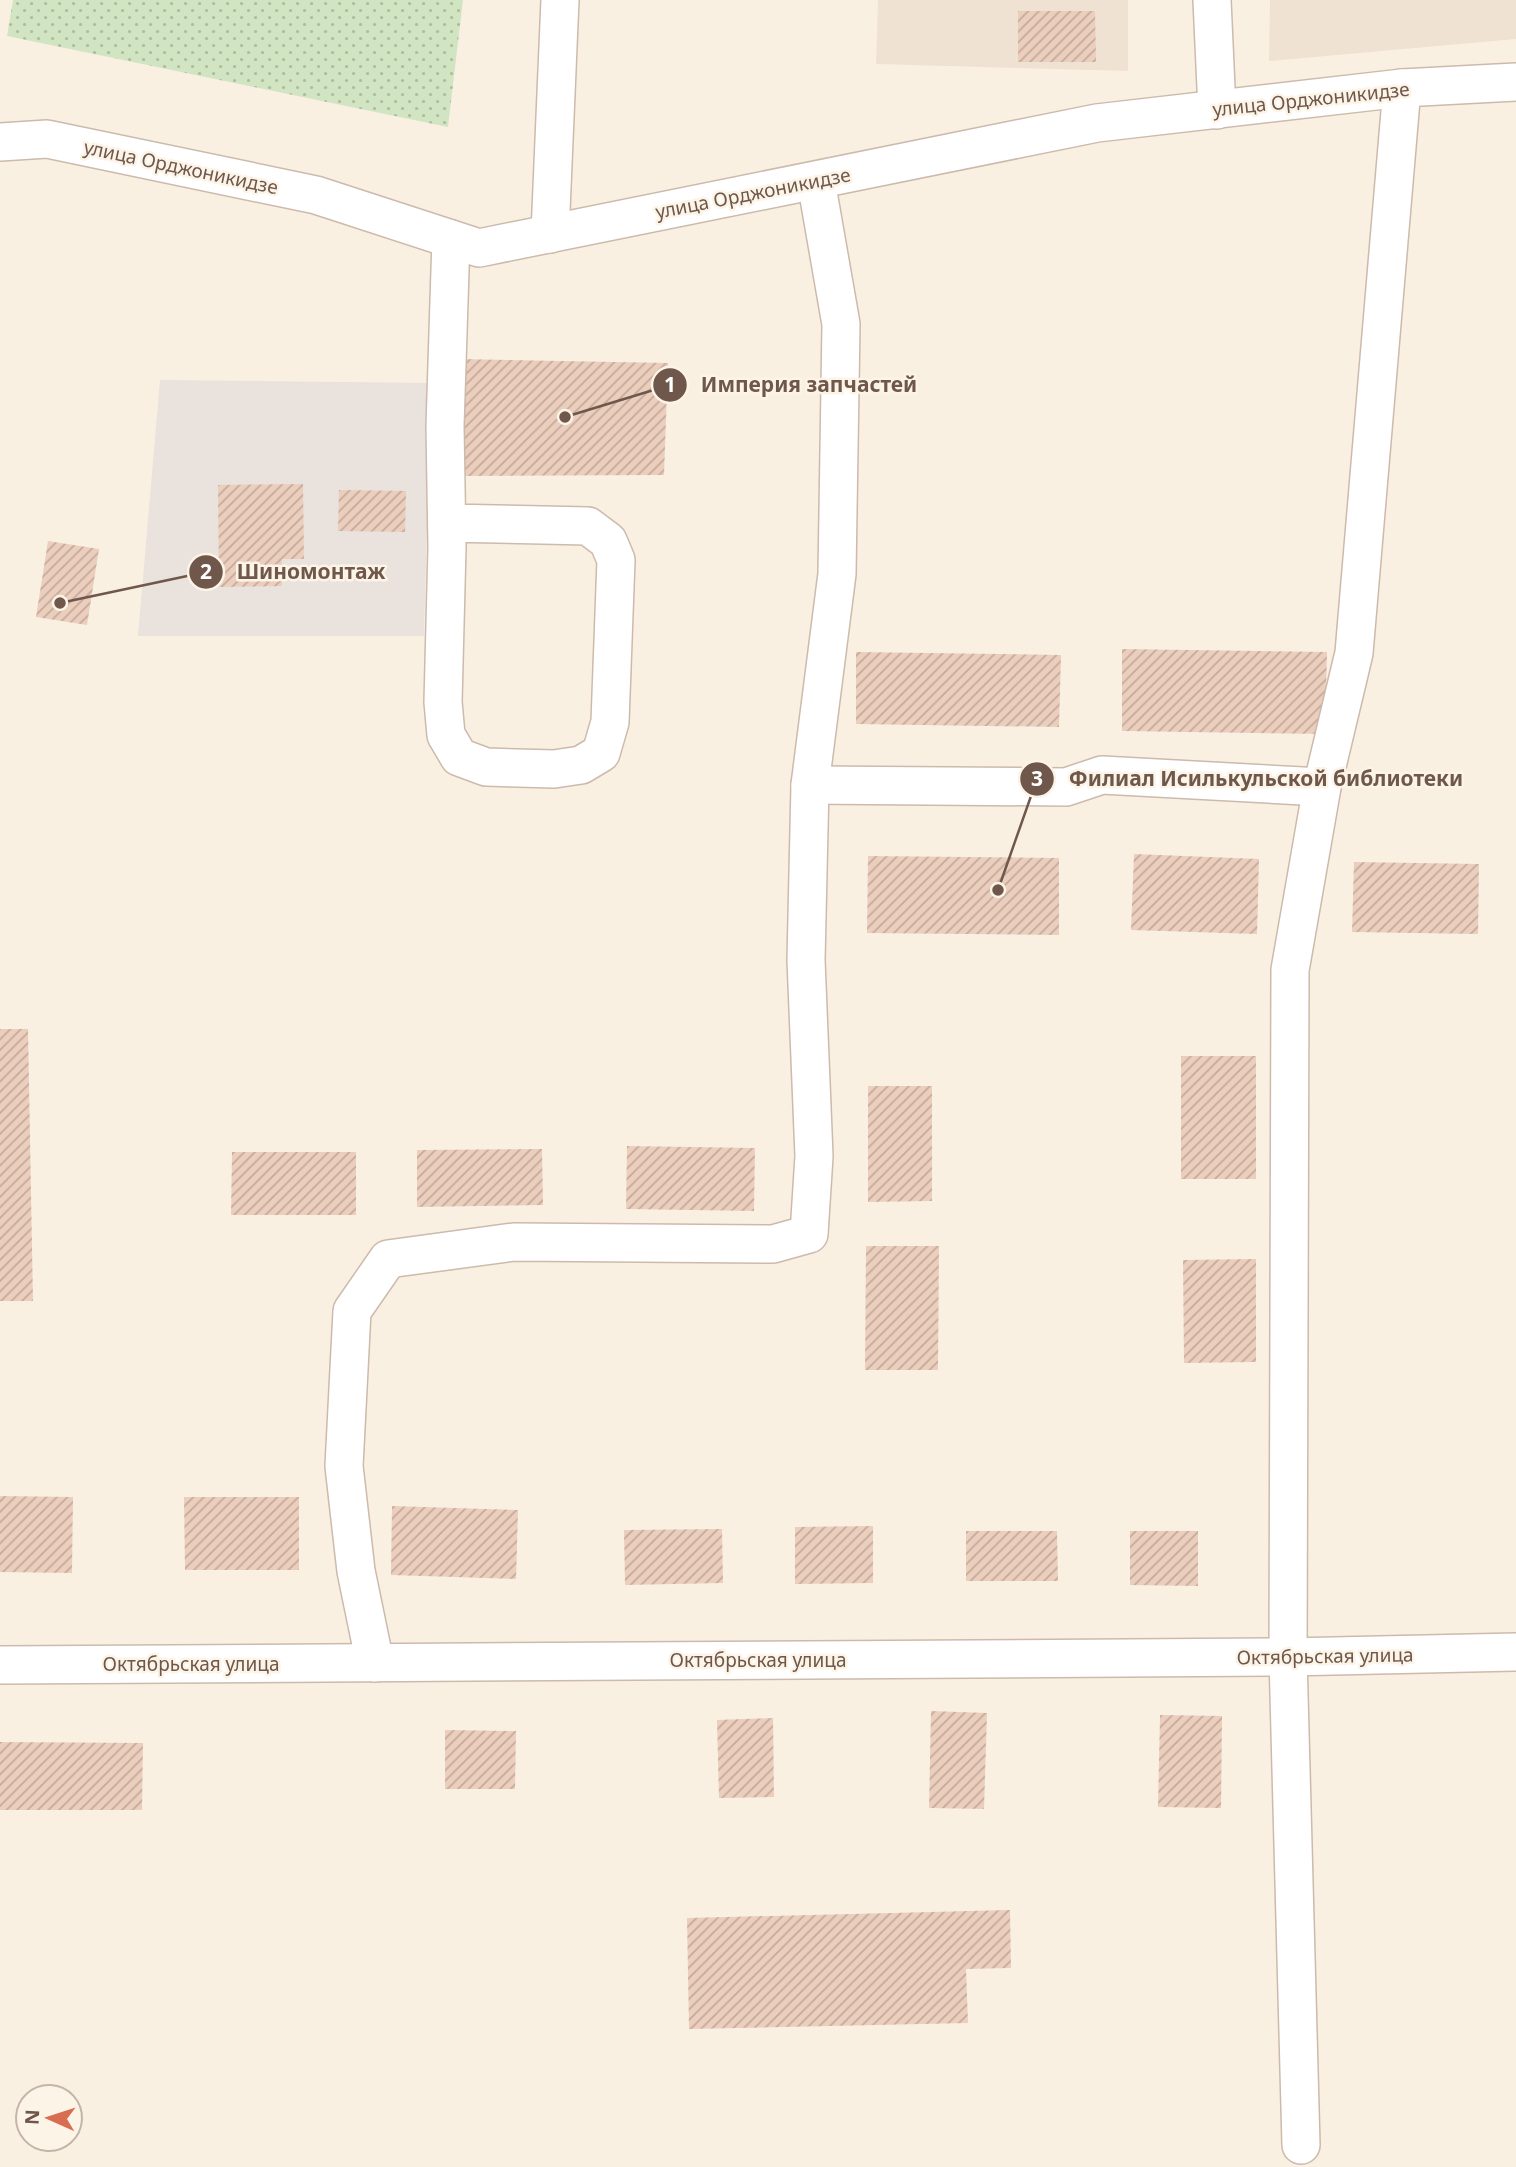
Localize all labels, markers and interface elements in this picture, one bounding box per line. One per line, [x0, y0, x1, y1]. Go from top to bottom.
street label: улица Орджоникидзе [1211, 76, 1411, 122]
street label: улица Орджоникидзе [81, 134, 281, 200]
street label: улица Орджоникидзе [653, 161, 853, 225]
callout: Империя запчастей [652, 364, 932, 406]
text: 1 [664, 370, 676, 398]
text: Империя запчастей [701, 370, 917, 398]
callout: Шиномонтаж [188, 551, 400, 593]
text: 2 [200, 557, 212, 585]
text: Шиномонтаж [237, 557, 386, 585]
callout: Филиал Исилькульской библиотеки [1020, 758, 1477, 800]
text: 3 [1031, 764, 1043, 792]
text: Филиал Исилькульской библиотеки [1069, 764, 1463, 792]
street label: Октябрьская улица [1236, 1641, 1414, 1671]
street label: Октябрьская улица [669, 1647, 847, 1673]
street label: Октябрьская улица [102, 1651, 280, 1677]
north arrow [14, 2083, 84, 2153]
text: N [19, 2109, 45, 2126]

